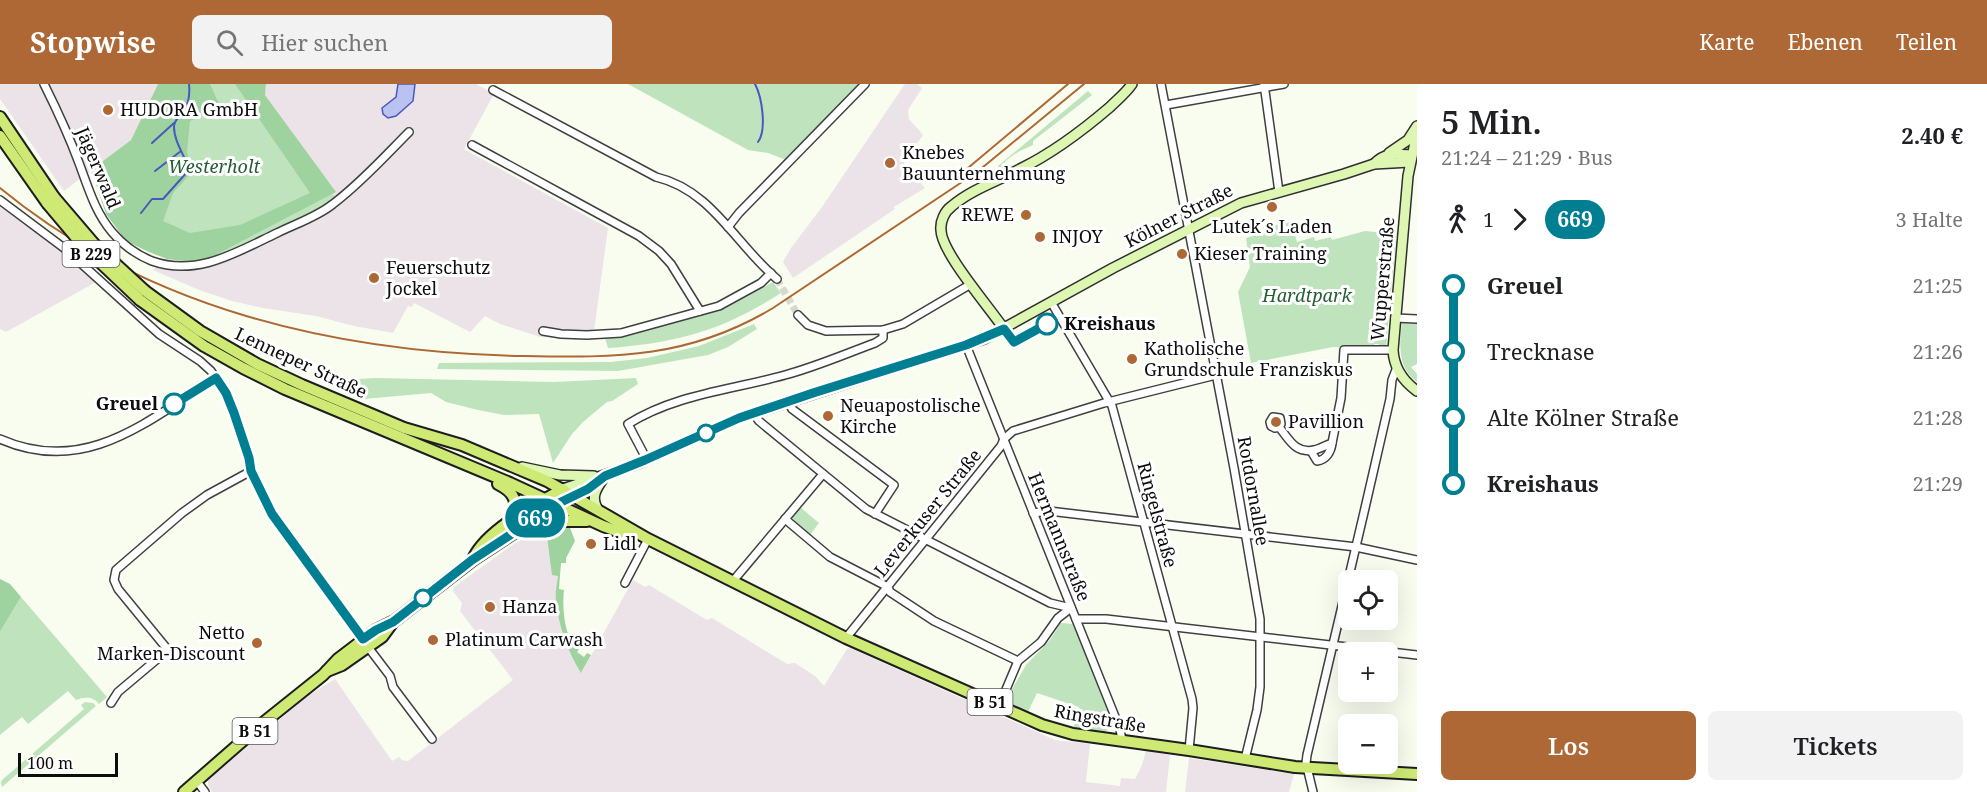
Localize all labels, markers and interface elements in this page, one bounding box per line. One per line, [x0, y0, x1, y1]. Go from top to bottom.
search box [192, 15, 612, 69]
text: Stopwise [30, 23, 156, 61]
icon: search [213, 26, 246, 59]
text: Hier suchen [261, 27, 388, 57]
text: Karte [1699, 28, 1754, 56]
text: Ebenen [1787, 28, 1863, 56]
text: Teilen [1896, 28, 1957, 56]
place label: HUDORA GmbH [120, 97, 258, 121]
text: 5 Min. [1441, 99, 1542, 144]
marker: HUDORA GmbH [101, 103, 115, 117]
text: 2.40 € [1901, 120, 1963, 150]
street label: Jägerwald [71, 122, 127, 212]
place label: Knebes Bauunternehmung [902, 140, 1066, 185]
text: 21:24 – 21:29 · Bus [1441, 144, 1612, 171]
park label: Westerholt [168, 154, 260, 178]
marker: Knebes Bauunternehmung [883, 156, 897, 170]
street label: Kölner Straße [1120, 178, 1237, 253]
marker: Lutek´s Laden [1265, 200, 1279, 214]
place label: REWE [961, 202, 1014, 226]
icon: walk [1441, 203, 1474, 236]
icon: forward [1503, 203, 1536, 236]
text: 669 [1557, 205, 1593, 233]
text: 1 [1483, 206, 1494, 233]
text: 3 Halte [1896, 206, 1963, 233]
marker: REWE [1019, 208, 1033, 222]
place label: Lutek´s Laden [1212, 214, 1333, 238]
street label: Wupperstraße [1365, 216, 1399, 342]
place label: INJOY [1052, 224, 1104, 248]
marker: INJOY [1033, 230, 1047, 244]
road number: B 229 [62, 241, 119, 267]
place label: Kieser Training [1194, 241, 1327, 265]
marker: Kieser Training [1175, 247, 1189, 261]
place label: Feuerschutz Jockel [385, 255, 490, 300]
text: Greuel [1487, 270, 1563, 300]
marker: Feuerschutz Jockel [367, 271, 381, 285]
text: 21:25 [1913, 272, 1963, 299]
park label: Hardtpark [1261, 283, 1352, 307]
place label: Kreishaus [1064, 311, 1156, 335]
marker: Kreishaus [1036, 313, 1058, 335]
street label: Lenneper Straße [231, 321, 371, 403]
place label: Katholische Grundschule Franziskus [1144, 336, 1353, 381]
text: Trecknase [1487, 336, 1595, 366]
text: 21:26 [1913, 338, 1963, 365]
marker: Katholische Grundschule Franziskus [1125, 352, 1139, 366]
place label: Greuel [96, 391, 159, 415]
marker: Greuel [163, 393, 185, 415]
place label: Neuapostolische Kirche [840, 393, 981, 438]
text: Alte Kölner Straße [1487, 402, 1679, 432]
text: 21:28 [1913, 404, 1963, 431]
marker: Neuapostolische Kirche [821, 409, 835, 423]
place label: Pavillion [1288, 409, 1364, 433]
marker: Pavillion [1269, 415, 1283, 429]
unlabelled marker [697, 424, 715, 442]
street label: Rotdornallee [1233, 434, 1275, 547]
street label: Leverkuser Straße [868, 443, 986, 581]
street label: Ringelstraße [1132, 459, 1184, 570]
text: Kreishaus [1487, 468, 1599, 498]
street label: Hermannstraße [1023, 469, 1097, 605]
text: 21:29 [1913, 470, 1963, 497]
line badge: 669 [500, 498, 570, 538]
text: 669 [517, 504, 553, 532]
place label: Lidl [603, 531, 637, 555]
marker: Lidl [584, 537, 598, 551]
map controls [1338, 570, 1398, 774]
button: locate [1338, 570, 1398, 630]
unlabelled marker [414, 589, 432, 607]
place label: Hanza [502, 594, 557, 618]
marker: Hanza [483, 600, 497, 614]
place label: Netto Marken-Discount [97, 620, 245, 665]
place label: Platinum Carwash [445, 627, 603, 651]
marker: Platinum Carwash [426, 633, 440, 647]
marker: Netto Marken-Discount [250, 636, 264, 650]
button: + [1338, 642, 1398, 702]
road number: B 51 [968, 689, 1012, 715]
street label: Ringstraße [1052, 698, 1148, 738]
button: Los [1441, 711, 1696, 780]
button: Tickets [1708, 711, 1963, 780]
button: − [1338, 714, 1398, 774]
road number: B 51 [232, 718, 278, 744]
scale bar [18, 750, 118, 778]
text: 100 m [27, 752, 73, 774]

